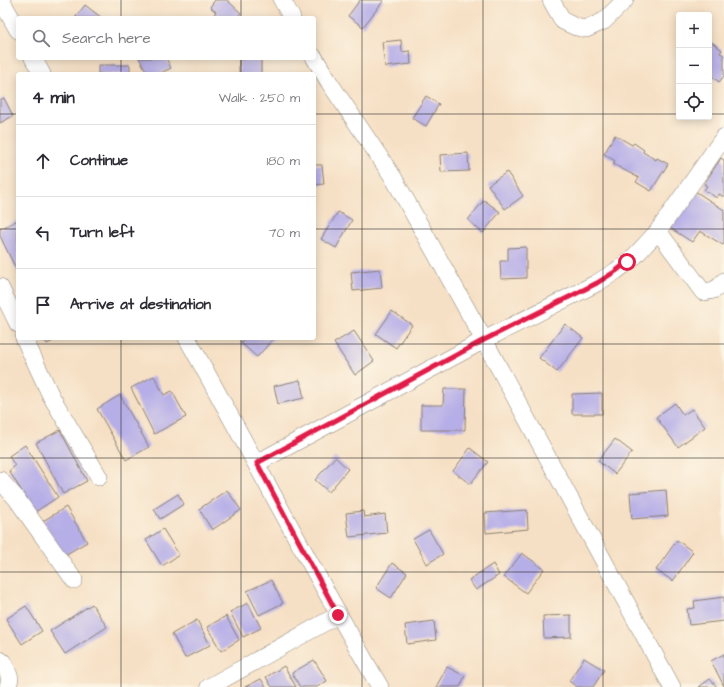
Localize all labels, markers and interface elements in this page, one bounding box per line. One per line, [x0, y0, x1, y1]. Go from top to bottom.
map controls [676, 12, 712, 120]
button: + [676, 12, 712, 48]
search box [16, 16, 316, 60]
icon: search [30, 27, 52, 49]
text: Search here [62, 28, 151, 49]
button: − [676, 48, 712, 84]
button: locate [676, 84, 712, 120]
text: 4 min [32, 86, 75, 110]
text: Walk · 250 m [219, 89, 300, 107]
icon: ahead [32, 150, 54, 172]
text: Continue [70, 150, 128, 171]
text: 180 m [266, 152, 300, 170]
icon: left [32, 222, 54, 244]
text: Turn left [70, 222, 134, 243]
text: 70 m [268, 224, 300, 242]
route start [618, 253, 636, 271]
icon: arrive [32, 294, 54, 316]
text: Arrive at destination [70, 294, 211, 315]
route end [329, 606, 347, 624]

